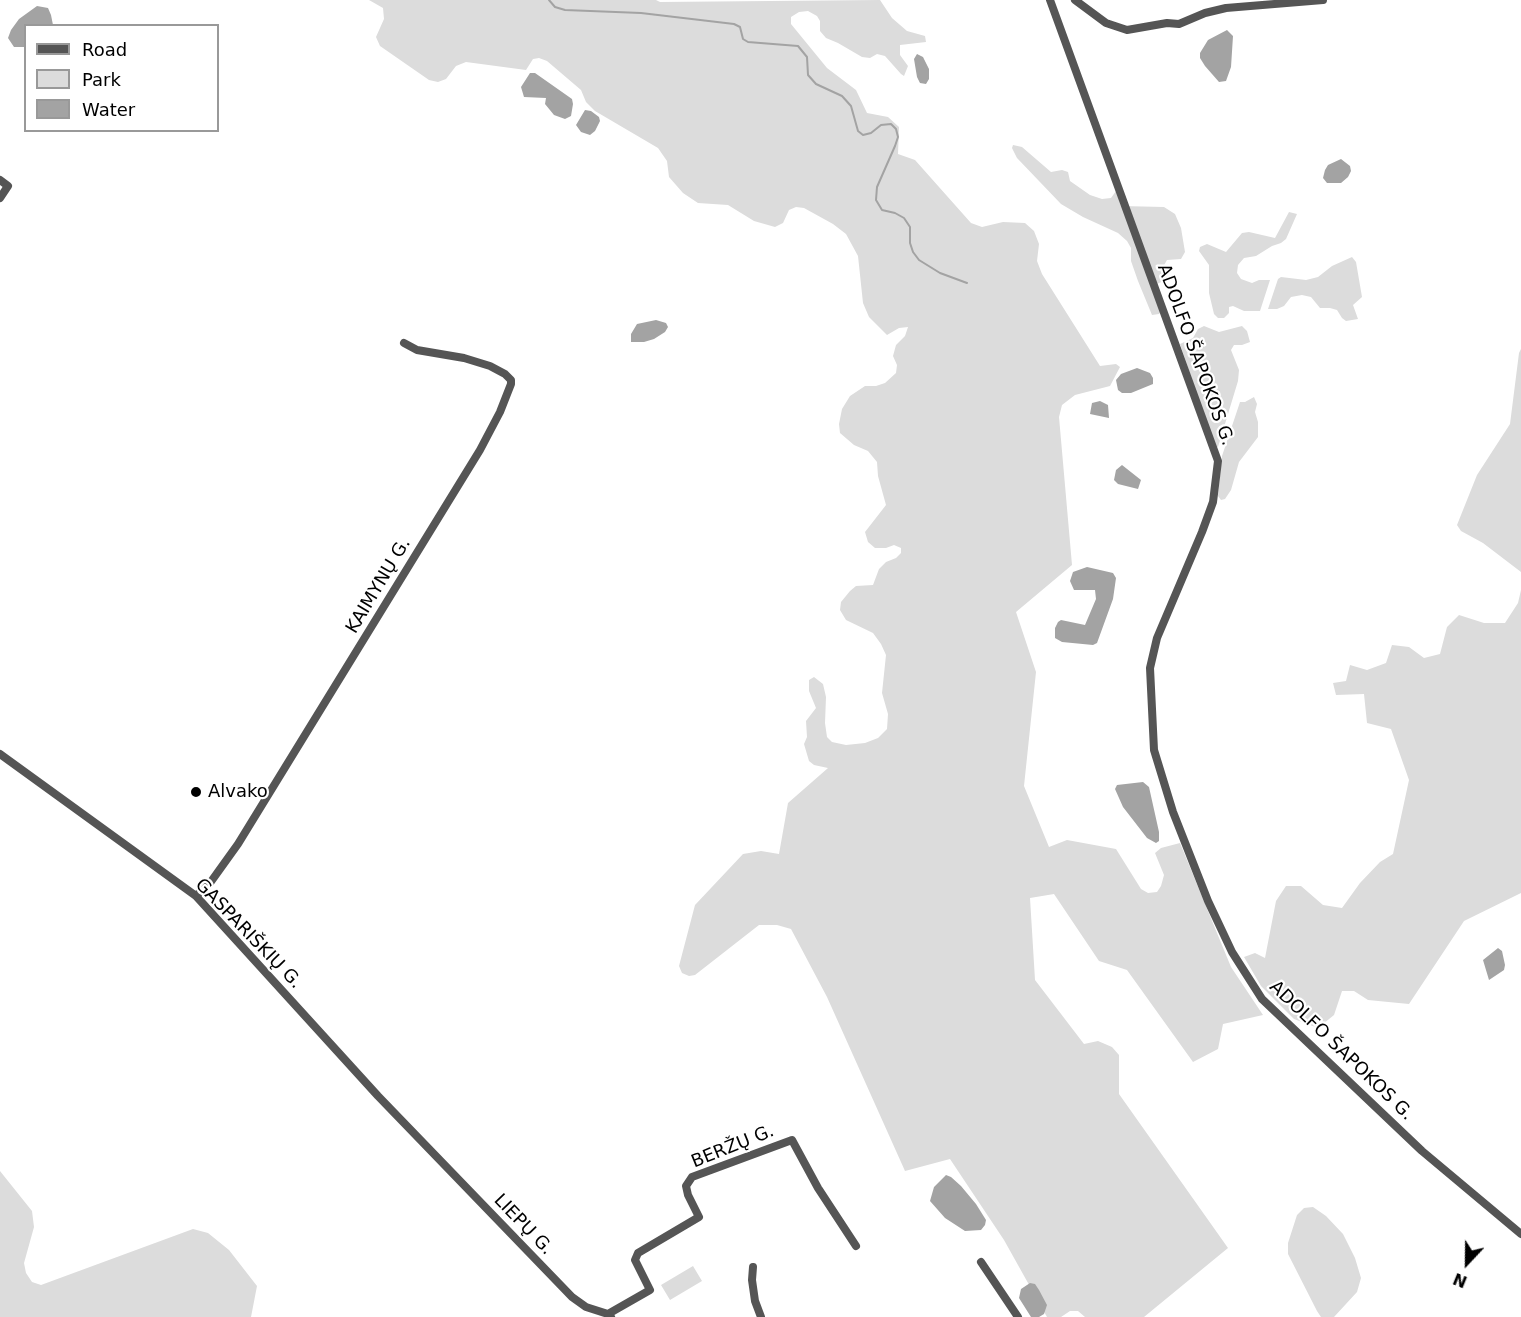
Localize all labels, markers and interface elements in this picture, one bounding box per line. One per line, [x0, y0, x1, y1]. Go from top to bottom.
legend [24, 24, 219, 132]
text: Road [82, 39, 127, 60]
text: Park [82, 69, 121, 90]
text: Water [82, 99, 135, 120]
street label: ADOLFO ŠAPOKOS G. [1152, 261, 1238, 449]
street label: KAIMYNŲ G. [342, 534, 416, 638]
place label: Alvako [208, 781, 268, 803]
marker: Alvako [189, 785, 203, 799]
street label: GASPARIŠKIŲ G. [190, 874, 306, 994]
street label: ADOLFO ŠAPOKOS G. [1265, 977, 1417, 1125]
street label: BERŽŲ G. [689, 1121, 777, 1173]
street label: LIEPŲ G. [489, 1190, 557, 1260]
north arrow [1437, 1233, 1497, 1293]
text: N [1450, 1269, 1470, 1291]

